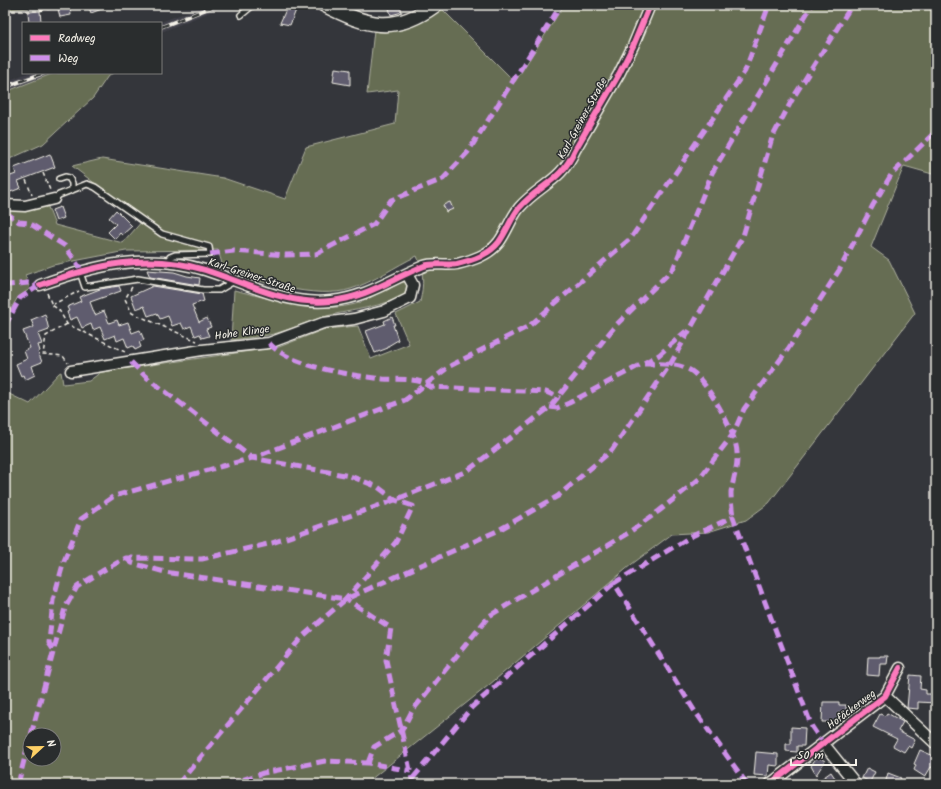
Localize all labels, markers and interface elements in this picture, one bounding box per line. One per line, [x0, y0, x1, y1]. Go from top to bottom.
legend [22, 22, 162, 74]
text: Radweg [58, 29, 96, 48]
text: Weg [58, 49, 79, 68]
street label: Karl-Greiner-Straße [553, 74, 613, 163]
street label: Karl-Greiner-Straße [206, 253, 298, 299]
street label: Hohe Klinge [213, 320, 271, 346]
street label: Hofäckerweg [823, 685, 880, 734]
north arrow [22, 727, 62, 767]
text: N [41, 737, 60, 750]
scale bar [791, 741, 856, 767]
text: 50 m [797, 746, 824, 765]

